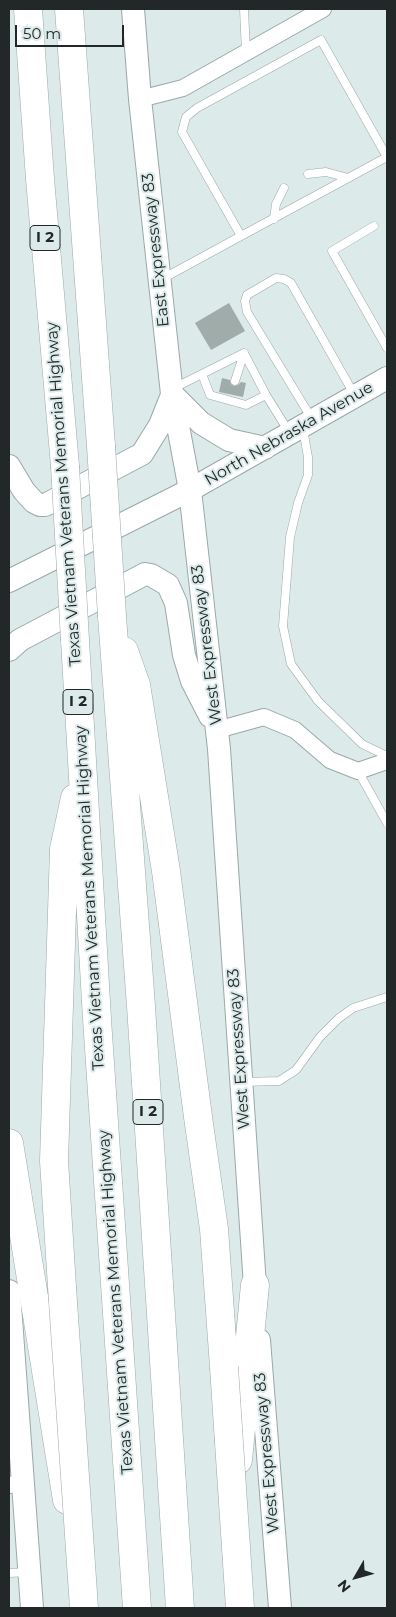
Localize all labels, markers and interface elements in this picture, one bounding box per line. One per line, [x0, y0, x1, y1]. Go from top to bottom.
scale bar [18, 15, 126, 47]
text: 50 m [23, 24, 61, 43]
street label: East Expressway 83 [138, 172, 174, 328]
road number: I 2 [30, 226, 60, 250]
street label: Texas Vietnam Veterans Memorial Highway [42, 321, 86, 667]
street label: North Nebraska Avenue [201, 378, 377, 490]
street label: West Expressway 83 [188, 564, 226, 726]
road number: I 2 [63, 690, 93, 714]
street label: Texas Vietnam Veterans Memorial Highway [71, 725, 109, 1071]
street label: West Expressway 83 [224, 968, 254, 1130]
road number: I 2 [133, 1100, 163, 1124]
street label: Texas Vietnam Veterans Memorial Highway [94, 1129, 138, 1475]
street label: West Expressway 83 [250, 1372, 284, 1534]
north arrow [331, 1552, 381, 1602]
text: N [334, 1576, 355, 1596]

